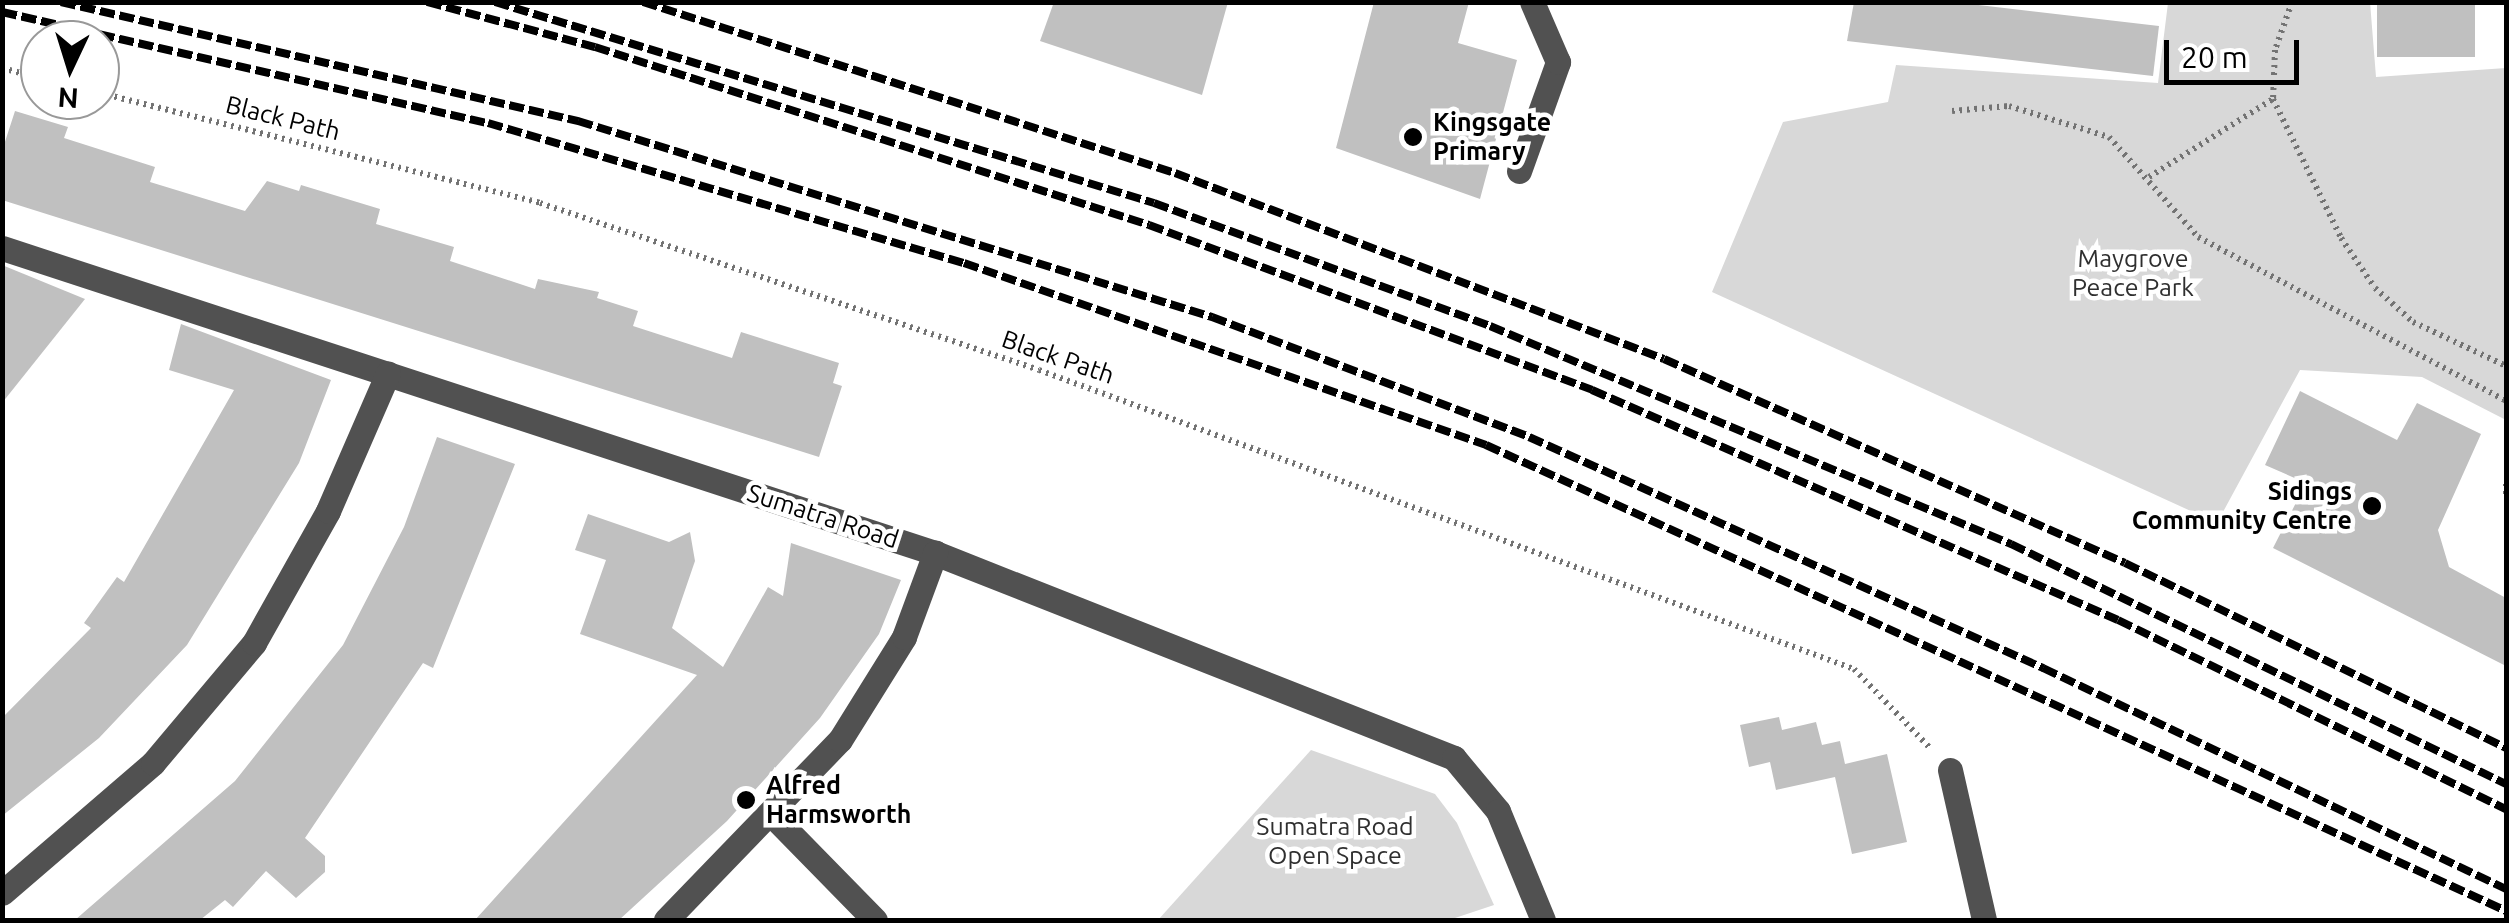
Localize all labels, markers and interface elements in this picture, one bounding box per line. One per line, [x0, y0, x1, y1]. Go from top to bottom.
north arrow [20, 20, 120, 120]
scale bar [2169, 20, 2304, 82]
text: 20 m [2181, 40, 2248, 74]
text: N [57, 82, 80, 115]
street label: Black Path [223, 89, 343, 147]
place label: Kingsgate Primary [1433, 108, 1551, 167]
marker: Kingsgate Primary [1402, 126, 1424, 148]
park label: Maygrove Peace Park [2072, 244, 2194, 303]
street label: Black Path [998, 324, 1118, 390]
street label: Sumatra Road [744, 477, 902, 555]
place label: Sidings Community Centre [2132, 477, 2352, 536]
marker: Sidings Community Centre [2361, 495, 2383, 517]
place label: Alfred Harmsworth [766, 771, 911, 830]
marker: Alfred Harmsworth [735, 789, 757, 811]
park label: Sumatra Road Open Space [1256, 812, 1414, 871]

